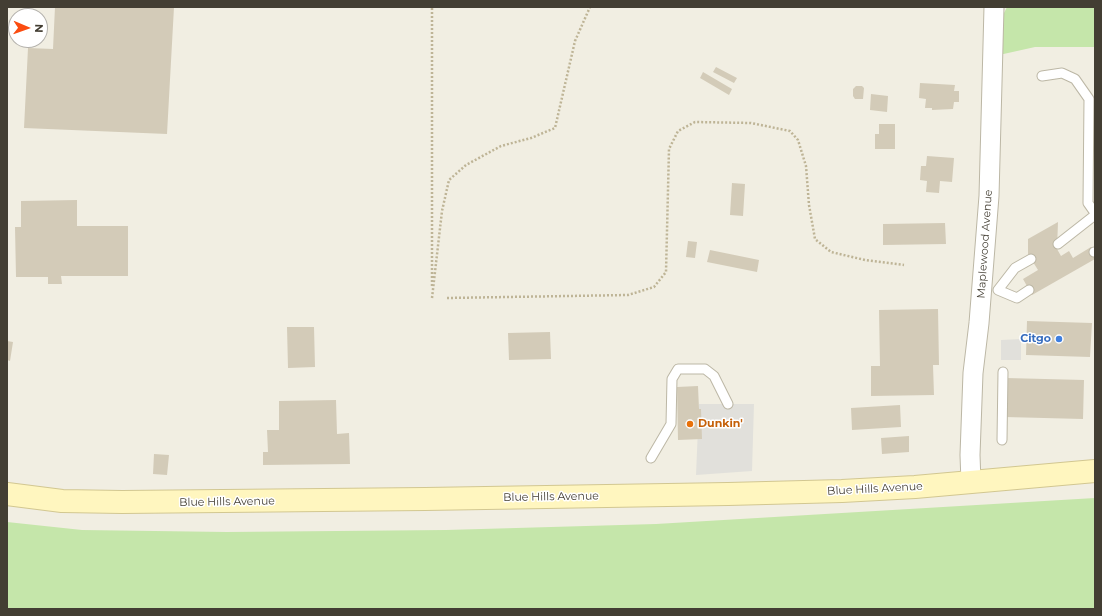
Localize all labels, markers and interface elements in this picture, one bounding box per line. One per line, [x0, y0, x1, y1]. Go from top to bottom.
north arrow [8, 8, 48, 48]
text: N [32, 24, 46, 33]
street label: Maplewood Avenue [975, 189, 995, 299]
place label: Citgo [1020, 332, 1051, 346]
marker: Citgo [1054, 334, 1064, 344]
place label: Dunkin' [698, 417, 743, 431]
marker: Dunkin' [685, 419, 695, 429]
street label: Blue Hills Avenue [827, 480, 923, 498]
street label: Blue Hills Avenue [503, 490, 599, 504]
street label: Blue Hills Avenue [179, 495, 275, 509]

